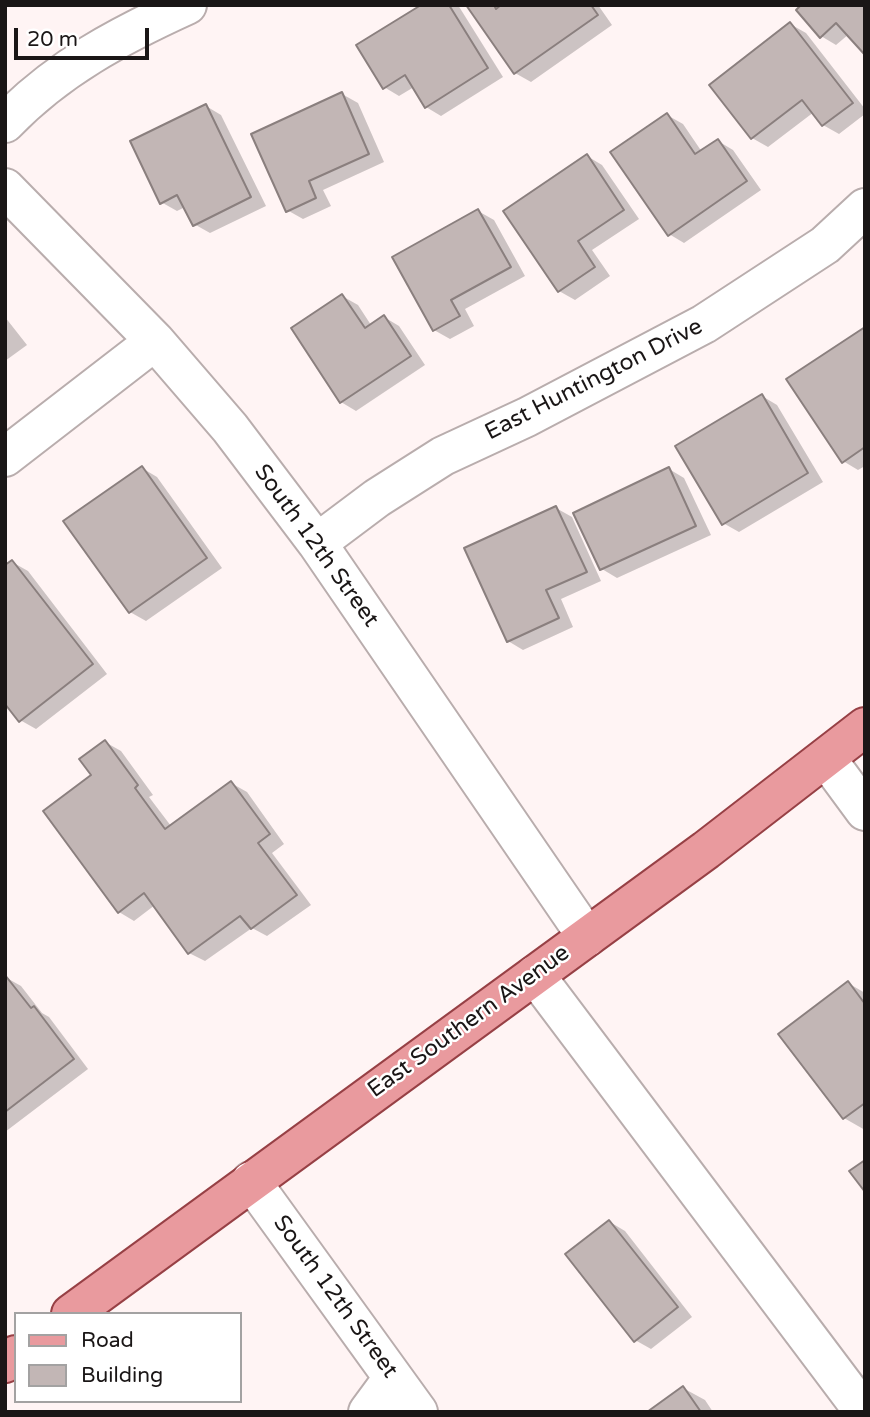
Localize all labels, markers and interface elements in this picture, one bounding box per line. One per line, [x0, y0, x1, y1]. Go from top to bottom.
scale bar [18, 14, 152, 58]
text: 20 m [27, 27, 78, 52]
street label: East Huntington Drive [481, 313, 707, 447]
street label: South 12th Street [248, 459, 384, 633]
street label: East Southern Avenue [363, 940, 575, 1104]
street label: South 12th Street [267, 1210, 403, 1384]
legend [14, 1312, 242, 1403]
text: Road [81, 1328, 134, 1353]
text: Building [81, 1363, 163, 1388]

